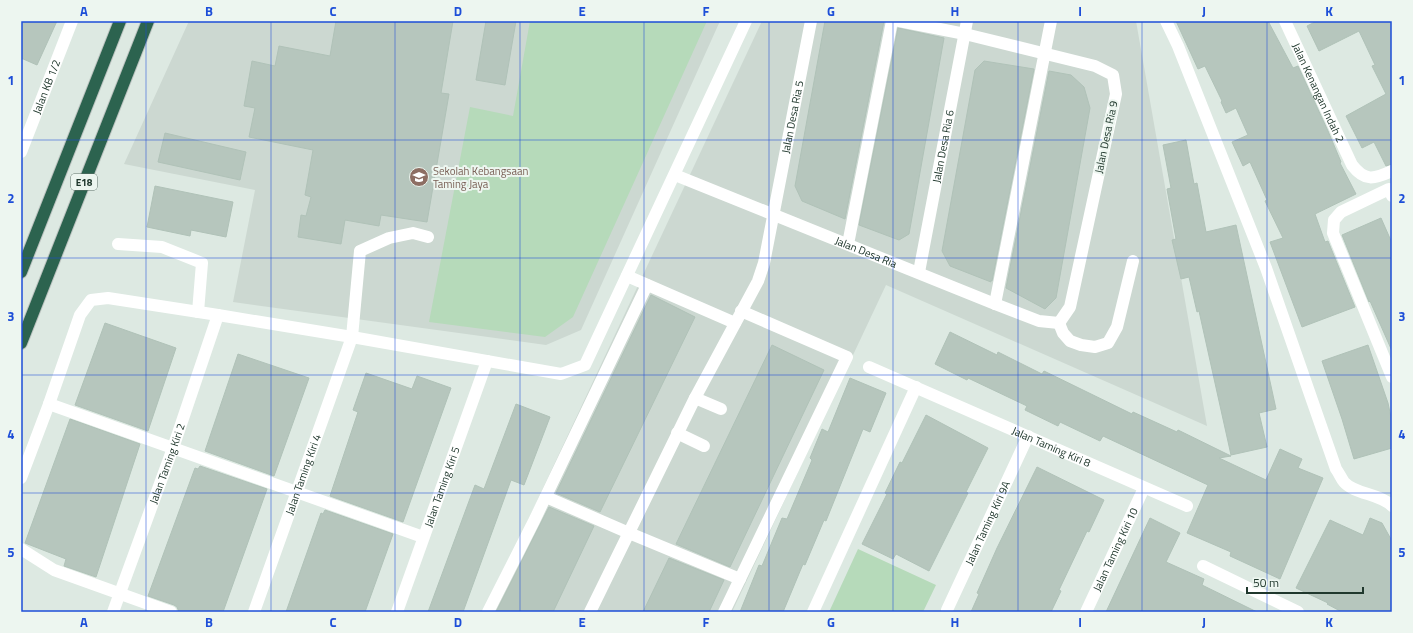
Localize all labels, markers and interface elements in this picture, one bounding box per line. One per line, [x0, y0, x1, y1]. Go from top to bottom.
text: A [80, 1, 88, 21]
text: B [205, 1, 213, 21]
text: C [329, 1, 337, 21]
text: D [454, 1, 462, 21]
text: E [578, 1, 586, 21]
text: F [703, 1, 710, 21]
text: G [827, 1, 835, 21]
text: H [951, 1, 959, 21]
text: I [1078, 1, 1082, 21]
text: J [1202, 1, 1206, 21]
text: K [1325, 1, 1333, 21]
street label: Jalan Kenangan Indah 2 [1288, 40, 1348, 145]
street label: Jalan KB 1/2 [29, 57, 64, 116]
text: 1 [7, 70, 15, 90]
text: 1 [1398, 70, 1406, 90]
street label: Jalan Desa Ria 5 [777, 79, 807, 155]
street label: Jalan Desa Ria 9 [1090, 99, 1122, 175]
street label: Jalan Desa Ria 6 [928, 108, 958, 184]
place label: Sekolah Kebangsaan Taming Jaya [433, 163, 528, 192]
school or university icon: Sekolah Kebangsaan Taming Jaya [408, 166, 430, 188]
road number: E18 [71, 174, 97, 190]
text: 2 [7, 188, 15, 208]
text: 2 [1398, 188, 1406, 208]
street label: Jalan Desa Ria [833, 232, 900, 272]
text: 3 [7, 306, 15, 326]
text: 3 [1398, 306, 1406, 326]
street label: Jalan Taming Kiri 2 [145, 421, 189, 506]
street label: Jalan Taming Kiri 8 [1009, 422, 1093, 471]
text: 4 [7, 424, 15, 444]
text: 4 [1398, 424, 1406, 444]
street label: Jalan Taming Kiri 4 [281, 432, 325, 517]
street label: Jalan Taming Kiri 5 [420, 444, 464, 529]
street label: Jalan Taming Kiri 9A [961, 478, 1014, 568]
street label: Jalan Taming Kiri 10 [1089, 505, 1142, 594]
text: 5 [7, 542, 15, 562]
text: 5 [1398, 542, 1406, 562]
scale bar [1247, 569, 1363, 595]
text: 50 m [1253, 573, 1279, 592]
text: A [80, 612, 88, 632]
text: B [205, 612, 213, 632]
text: C [329, 612, 337, 632]
text: D [454, 612, 462, 632]
text: E [578, 612, 586, 632]
text: F [703, 612, 710, 632]
text: G [827, 612, 835, 632]
text: H [951, 612, 959, 632]
text: I [1078, 612, 1082, 632]
text: J [1202, 612, 1206, 632]
text: K [1325, 612, 1333, 632]

